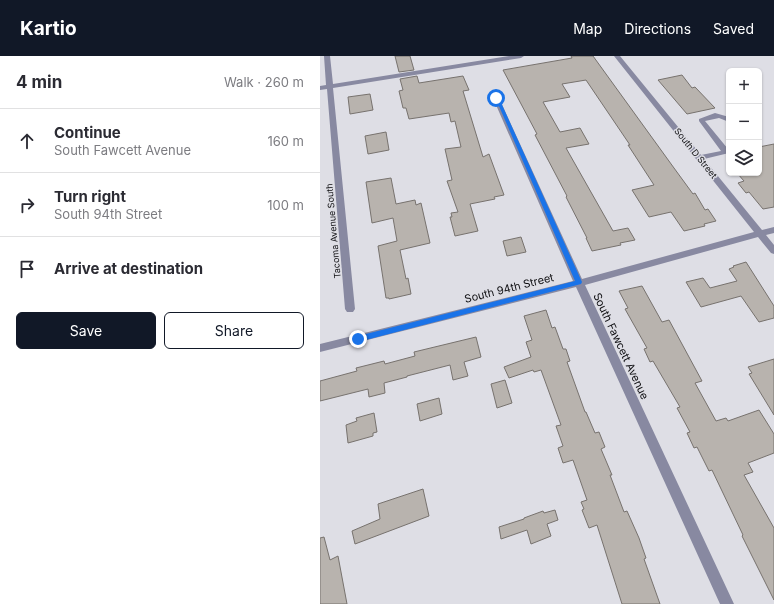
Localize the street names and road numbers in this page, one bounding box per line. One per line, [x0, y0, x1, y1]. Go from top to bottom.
street label: South D Street [672, 126, 720, 180]
street label: Tacoma Avenue South [323, 183, 343, 279]
street label: South 94th Street [463, 270, 555, 306]
street label: South Fawcett Avenue [590, 291, 652, 401]

